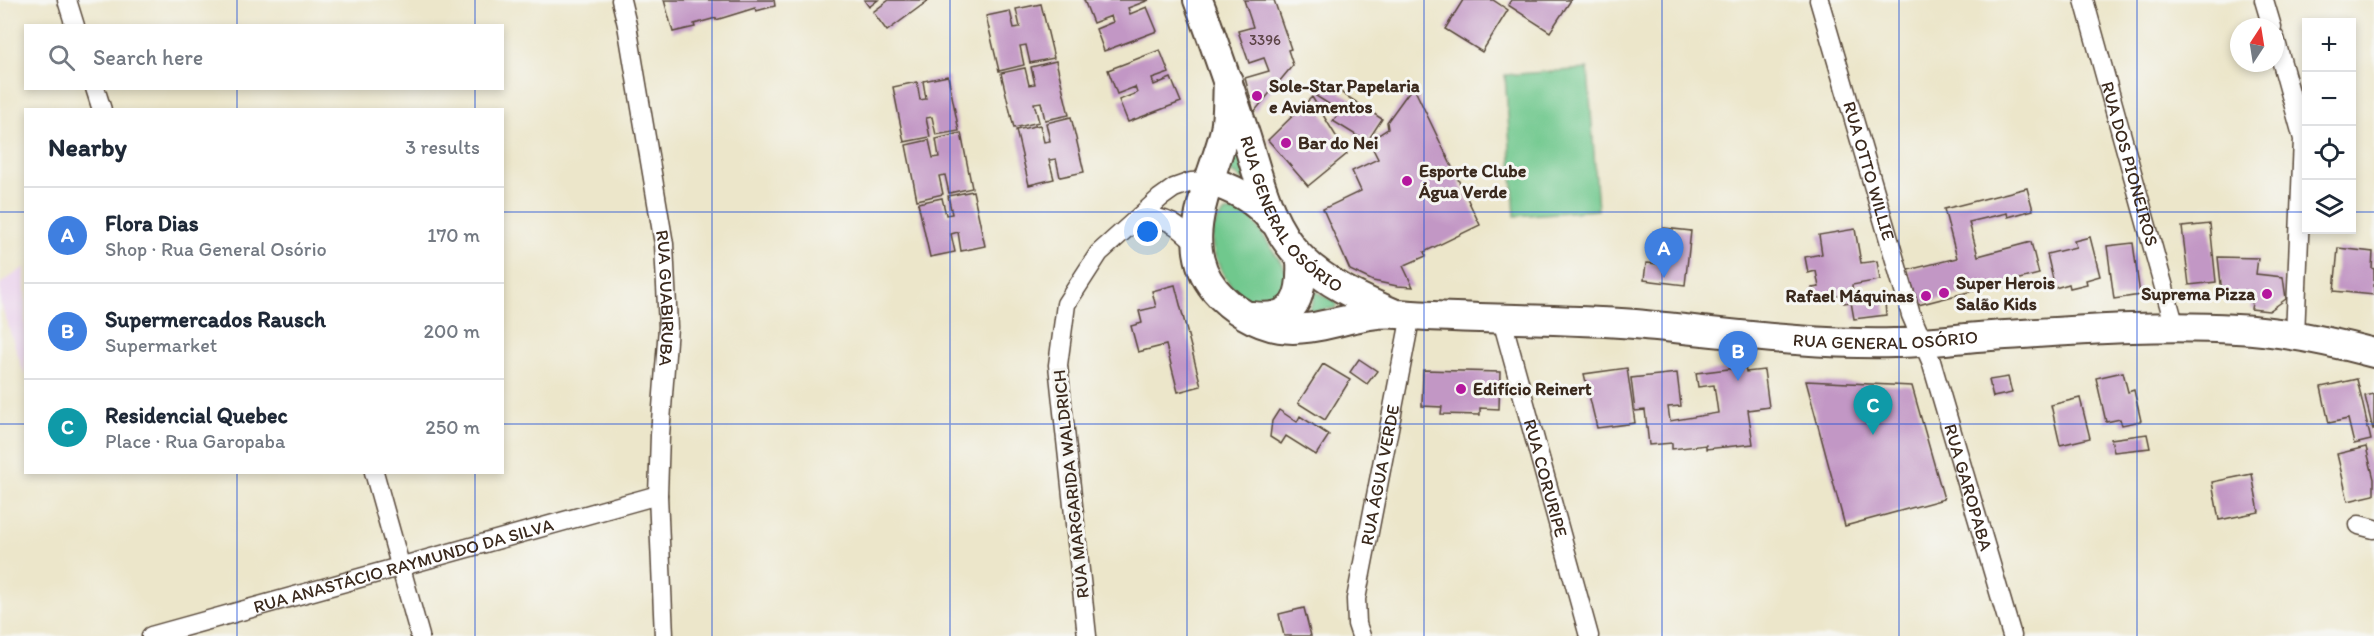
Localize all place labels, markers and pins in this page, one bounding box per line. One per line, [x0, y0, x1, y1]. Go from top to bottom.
place label: Sole-Star Papelaria e Aviamentos [1269, 75, 1420, 118]
marker: Sole-Star Papelaria e Aviamentos [1250, 89, 1264, 103]
place label: Bar do Nei [1298, 132, 1378, 154]
marker: Bar do Nei [1279, 136, 1293, 150]
place label: Esporte Clube Água Verde [1418, 160, 1527, 203]
marker: Esporte Clube Água Verde [1400, 174, 1414, 188]
pin: A [1644, 228, 1684, 278]
place label: Super Herois Salão Kids [1956, 272, 2055, 315]
place label: Suprema Pizza [2141, 283, 2255, 305]
place label: Rafael Máquinas [1786, 285, 1914, 307]
marker: Super Herois Salão Kids [1937, 286, 1951, 300]
marker: Suprema Pizza [2260, 287, 2274, 301]
marker: Rafael Máquinas [1919, 289, 1933, 303]
pin: B [1718, 332, 1758, 381]
place label: Edifício Reinert [1473, 378, 1592, 400]
marker: Edifício Reinert [1454, 382, 1468, 396]
pin: C [1854, 386, 1892, 435]

